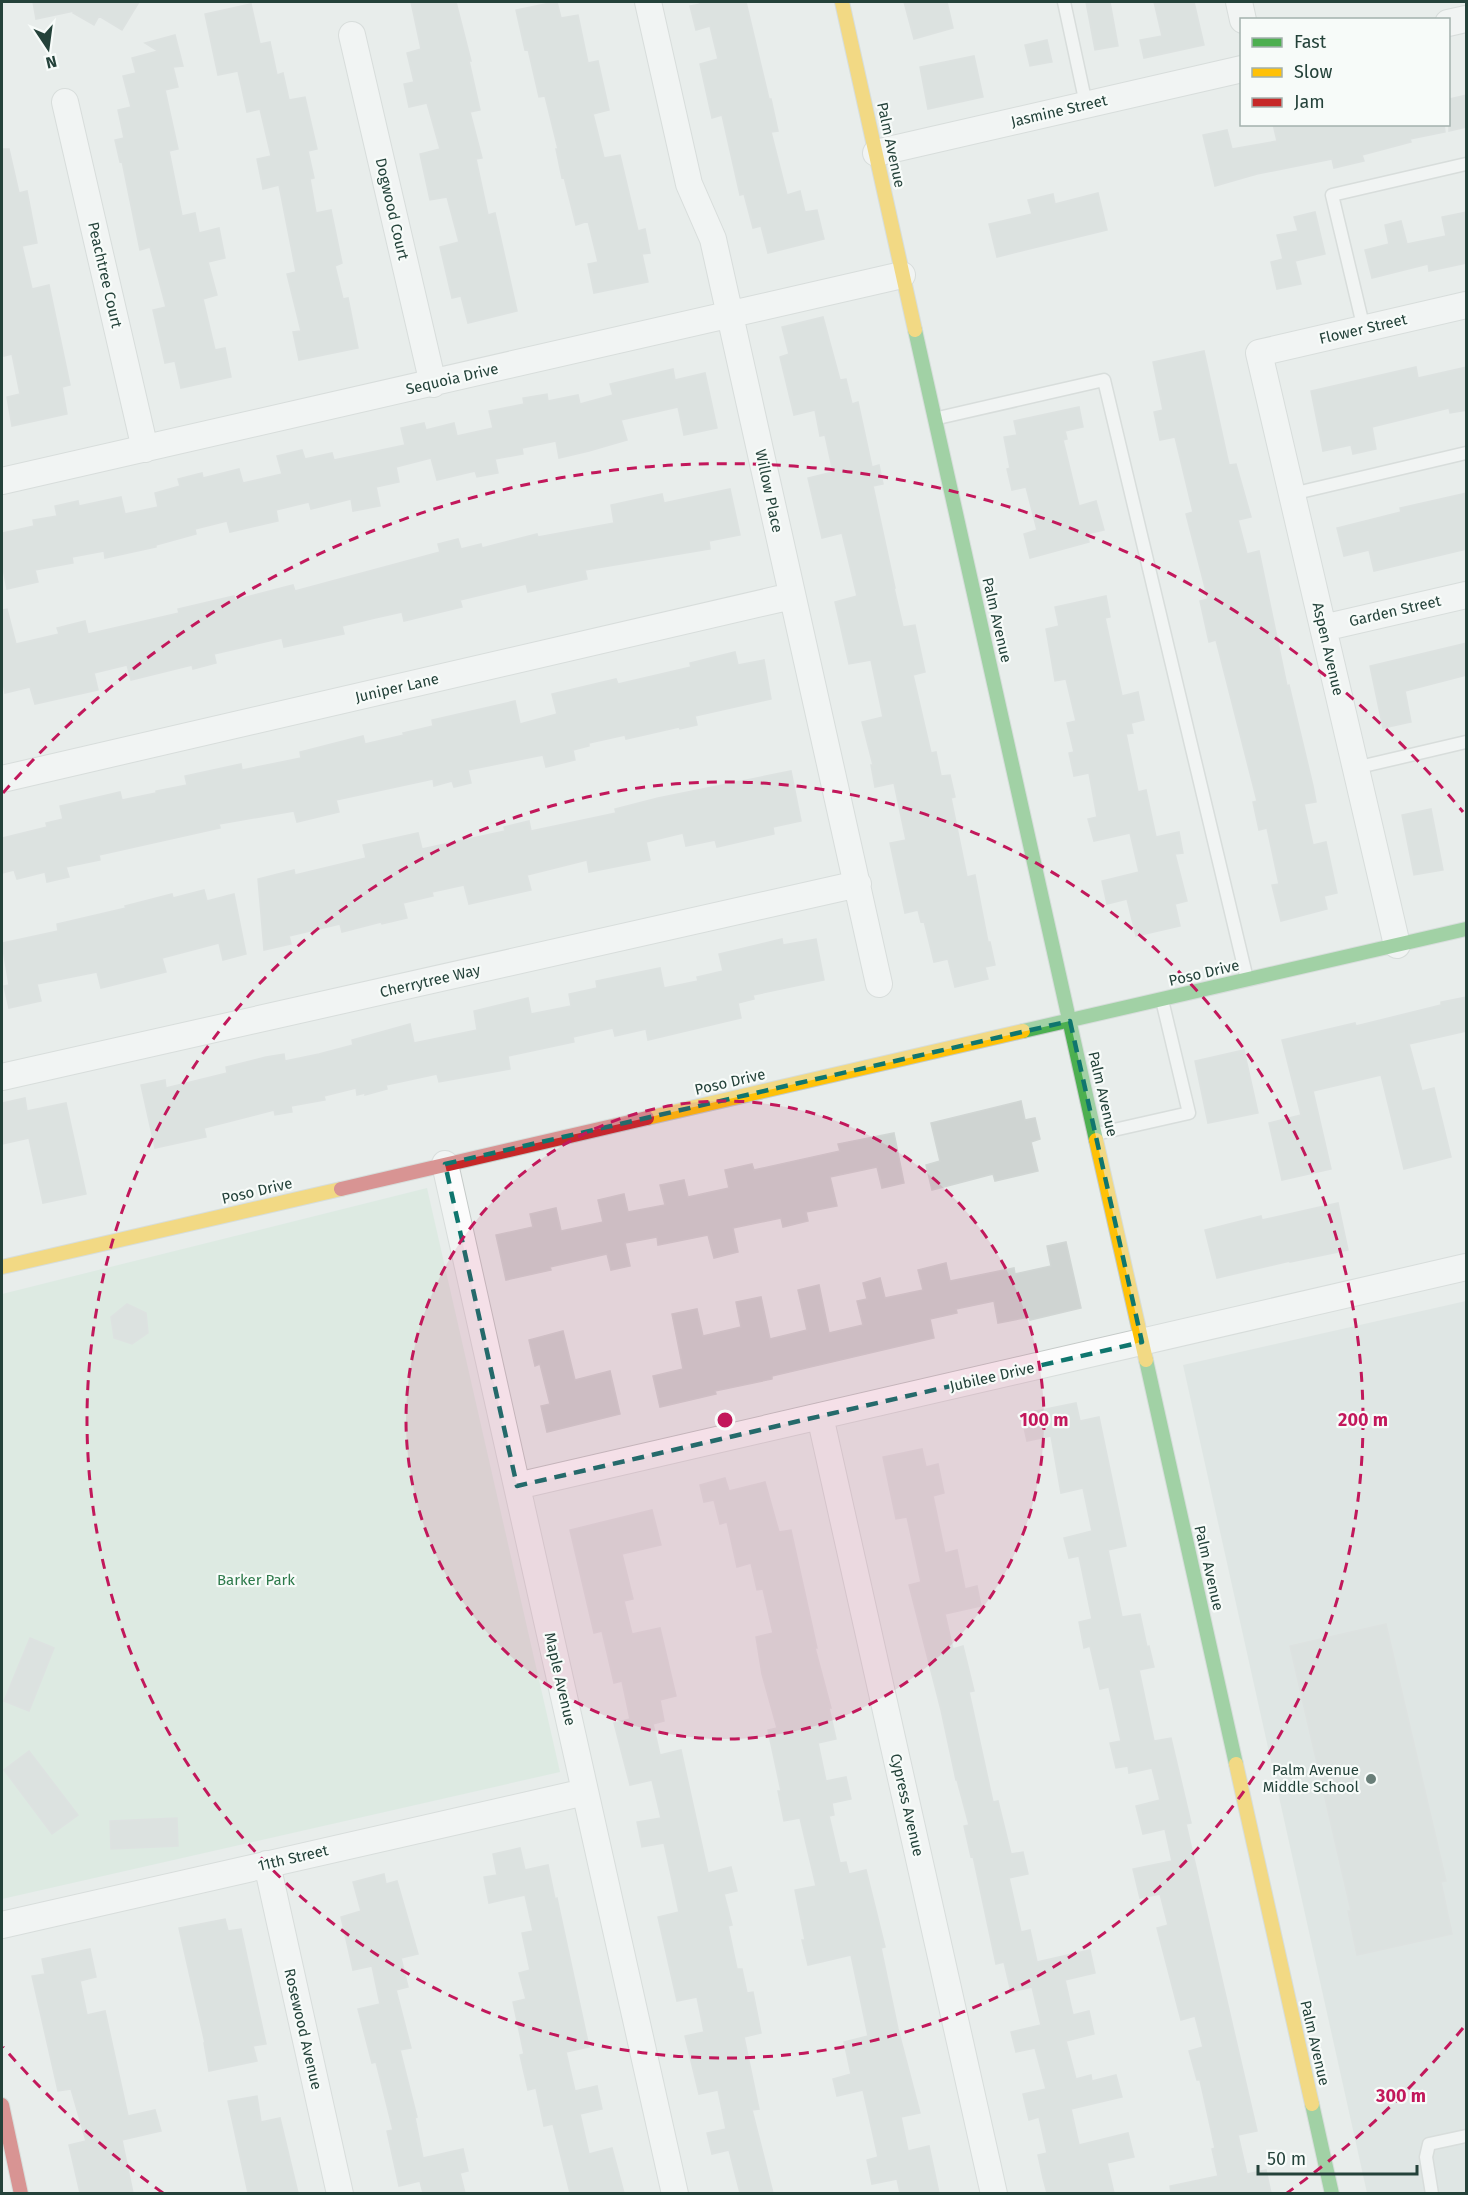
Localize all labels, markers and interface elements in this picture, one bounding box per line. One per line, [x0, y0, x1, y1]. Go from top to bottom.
north arrow [18, 18, 78, 78]
legend [1240, 18, 1450, 126]
text: Fast [1294, 31, 1327, 53]
text: N [44, 52, 59, 73]
text: Slow [1294, 61, 1333, 83]
street label: Jasmine Street [1009, 91, 1109, 131]
text: Jam [1294, 91, 1325, 113]
street label: Palm Avenue [873, 101, 909, 189]
street label: Dogwood Court [372, 156, 413, 262]
street label: Peachtree Court [84, 220, 126, 330]
street label: Flower Street [1317, 310, 1409, 348]
street label: Sequoia Drive [404, 360, 500, 398]
street label: Willow Place [751, 448, 787, 534]
street label: Palm Avenue [978, 576, 1016, 664]
street label: Garden Street [1347, 592, 1443, 630]
street label: Aspen Avenue [1309, 601, 1347, 697]
street label: Juniper Lane [353, 670, 441, 706]
street label: Poso Drive [1167, 956, 1241, 990]
street label: Cherrytree Way [378, 961, 483, 1001]
street label: Palm Avenue [1084, 1050, 1122, 1138]
street label: Poso Drive [693, 1065, 767, 1099]
street label: Poso Drive [220, 1174, 294, 1208]
street label: Jubilee Drive [948, 1359, 1036, 1395]
text: 100 m [1020, 1409, 1068, 1431]
text: 200 m [1338, 1409, 1388, 1431]
centre of rings [715, 1410, 735, 1430]
street label: Palm Avenue [1190, 1524, 1228, 1612]
park label: Barker Park [217, 1571, 295, 1589]
street label: Maple Avenue [541, 1631, 579, 1727]
street label: Cypress Avenue [886, 1752, 928, 1858]
place label: Palm Avenue Middle School [1263, 1761, 1360, 1796]
marker: Palm Avenue Middle School [1364, 1772, 1378, 1786]
street label: 11th Street [256, 1841, 331, 1875]
street label: Rosewood Avenue [280, 1967, 326, 2091]
street label: Palm Avenue [1296, 1999, 1334, 2087]
text: 300 m [1375, 2085, 1426, 2107]
scale bar [1258, 2138, 1417, 2176]
text: 50 m [1267, 2148, 1306, 2170]

